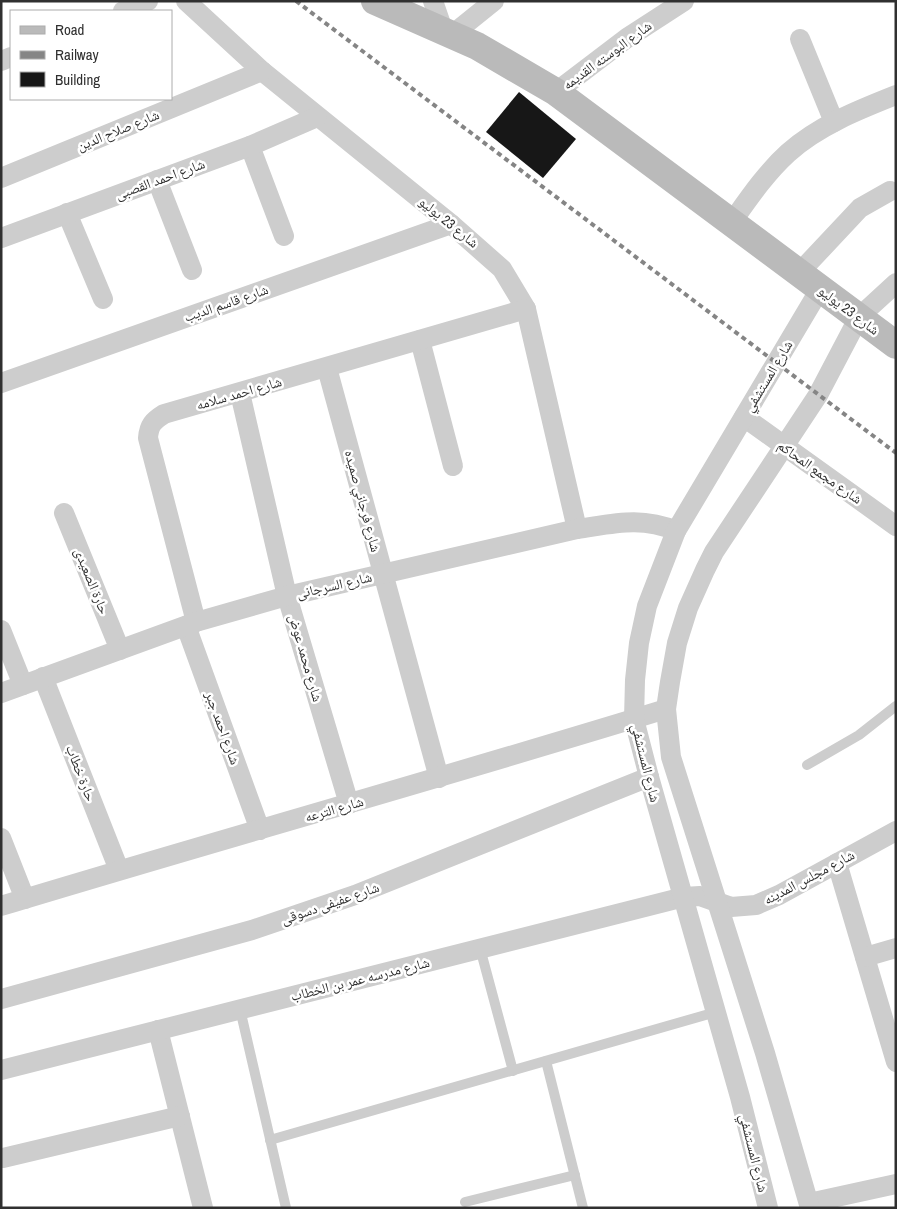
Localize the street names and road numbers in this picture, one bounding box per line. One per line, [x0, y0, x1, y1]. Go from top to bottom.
street label: شارع البوسته القديمه [559, 17, 656, 94]
street label: شارع صلاح الدين [74, 105, 162, 156]
street label: شارع احمد القصبى [113, 154, 208, 204]
street label: شارع 23 يوليو [415, 192, 483, 252]
street label: شارع قاسم الديب [181, 280, 271, 327]
street label: شارع 23 يوليو [814, 281, 883, 340]
street label: شارع المستشفي [740, 337, 799, 416]
street label: شارع احمد سلامه [194, 372, 284, 415]
street label: شارع مجمع المحاكم [774, 436, 866, 509]
street label: شارع فرجاني صميده [338, 448, 385, 555]
street label: حارة الصعيدى [71, 545, 114, 617]
street label: شارع السرجانى [294, 568, 374, 603]
street label: شارع محمد عوض [284, 612, 327, 704]
street label: شارع احمد جبر [200, 688, 245, 767]
street label: شارع المستشفي [625, 722, 664, 805]
street label: حارة خطاب [62, 742, 100, 804]
street label: شارع الترعه [303, 792, 366, 827]
street label: شارع مجلس المدينه [760, 846, 858, 909]
street label: شارع عفيفى دسوقى [279, 878, 382, 929]
street label: شارع مدرسه عمر بن الخطاب [289, 953, 432, 1006]
street label: شارع المستشفي [733, 1112, 772, 1195]

